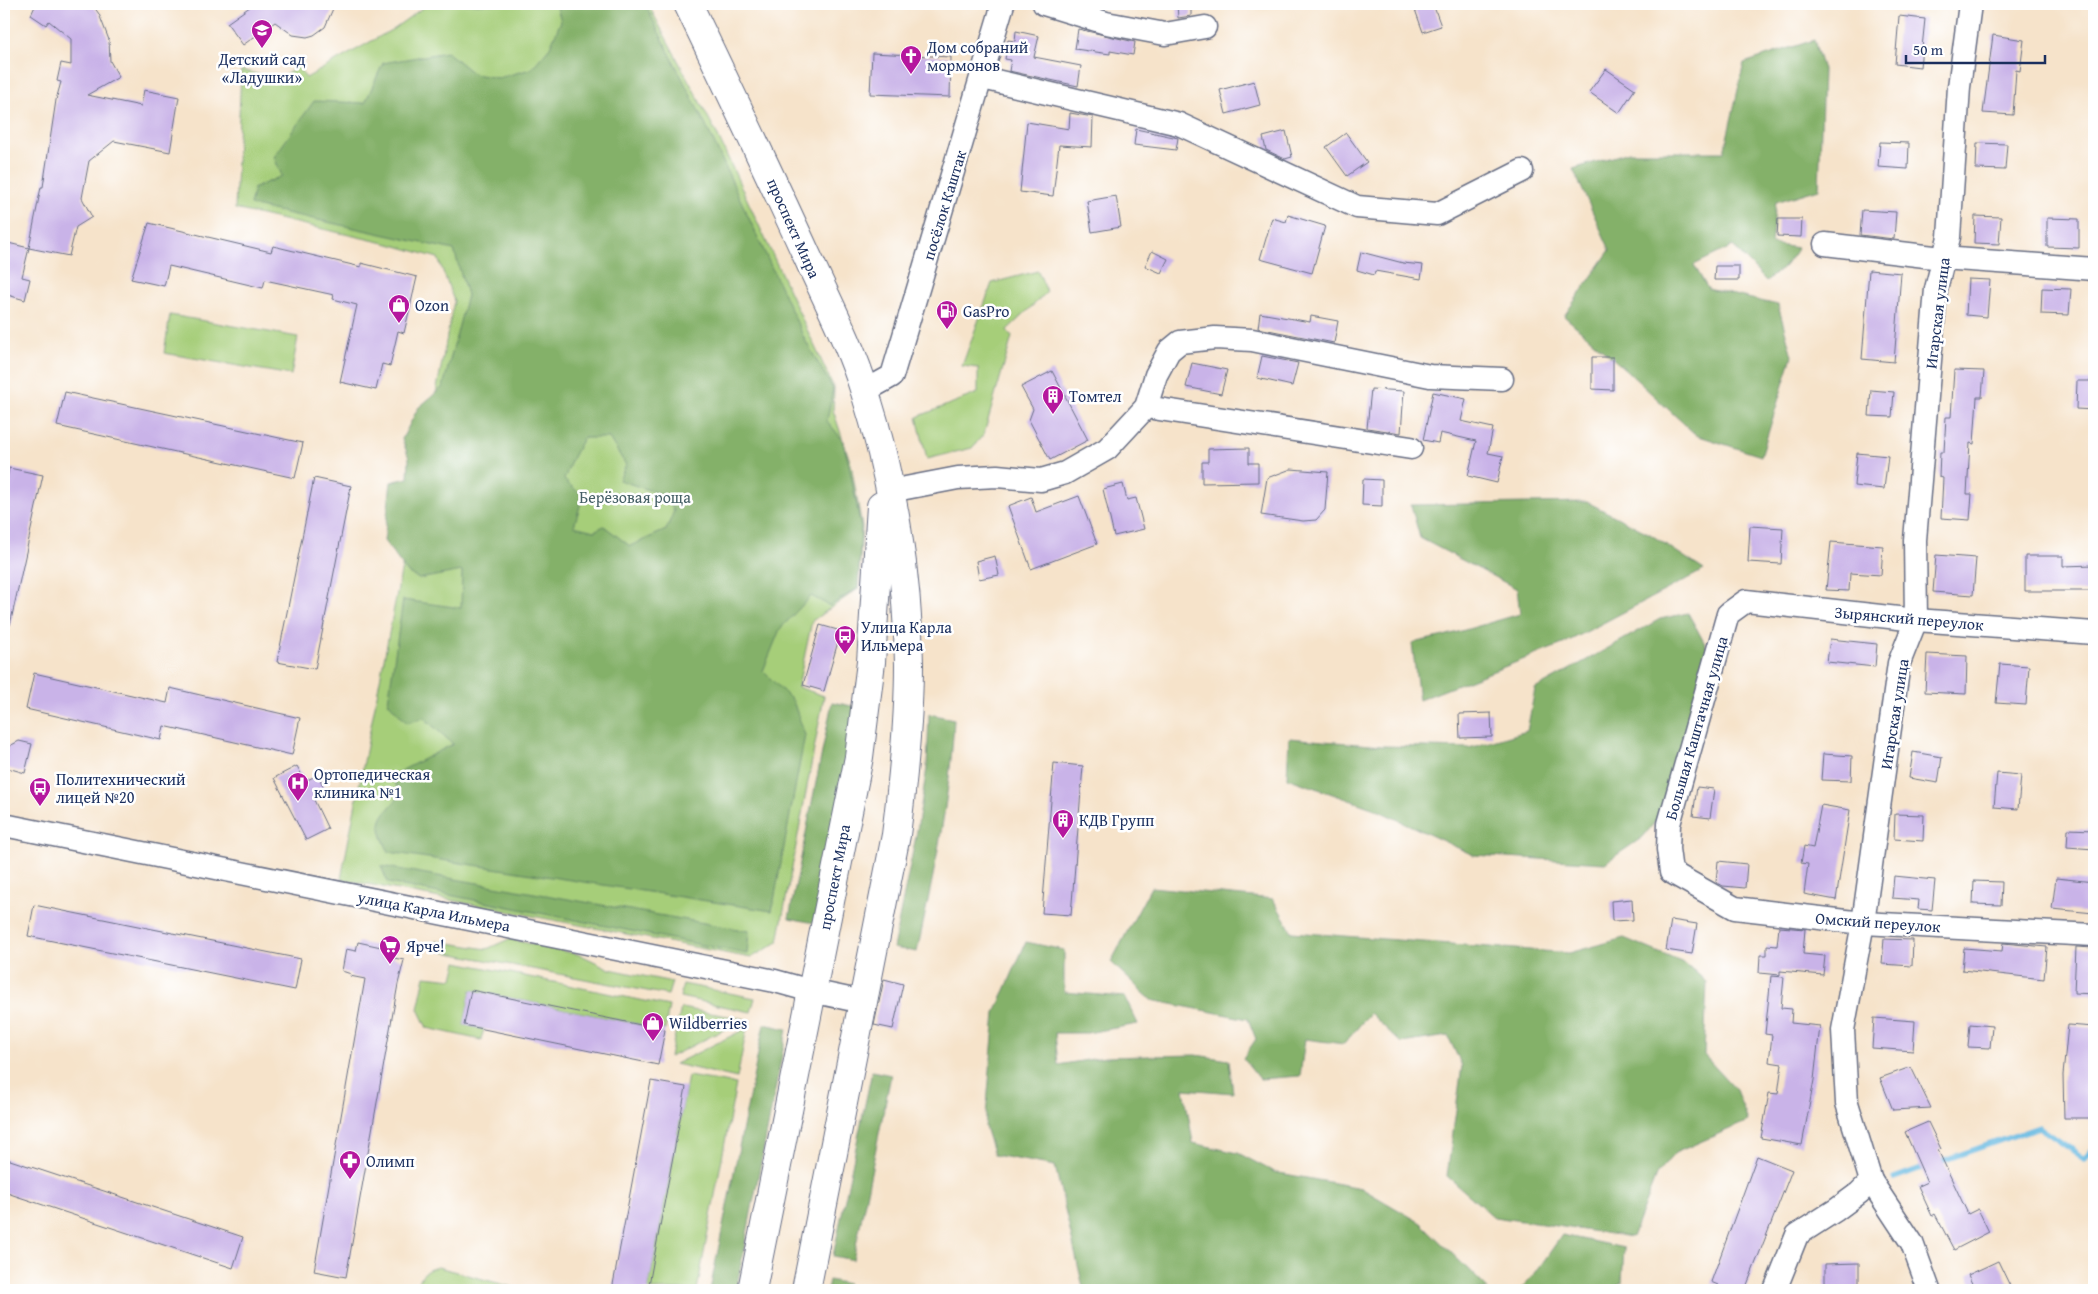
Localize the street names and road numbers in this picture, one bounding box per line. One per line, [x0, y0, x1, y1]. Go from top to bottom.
street label: посёлок Каштак [916, 146, 972, 263]
street label: проспект Мира [761, 174, 827, 282]
street label: Игарская улица [1918, 256, 1956, 370]
street label: Зырянский переулок [1833, 600, 1985, 637]
street label: Большая Каштачная улица [1658, 633, 1734, 823]
street label: Игарская улица [1873, 657, 1915, 771]
street label: проспект Мира [812, 822, 856, 932]
street label: улица Карла Ильмера [355, 884, 513, 938]
street label: Омский переулок [1815, 906, 1942, 938]

